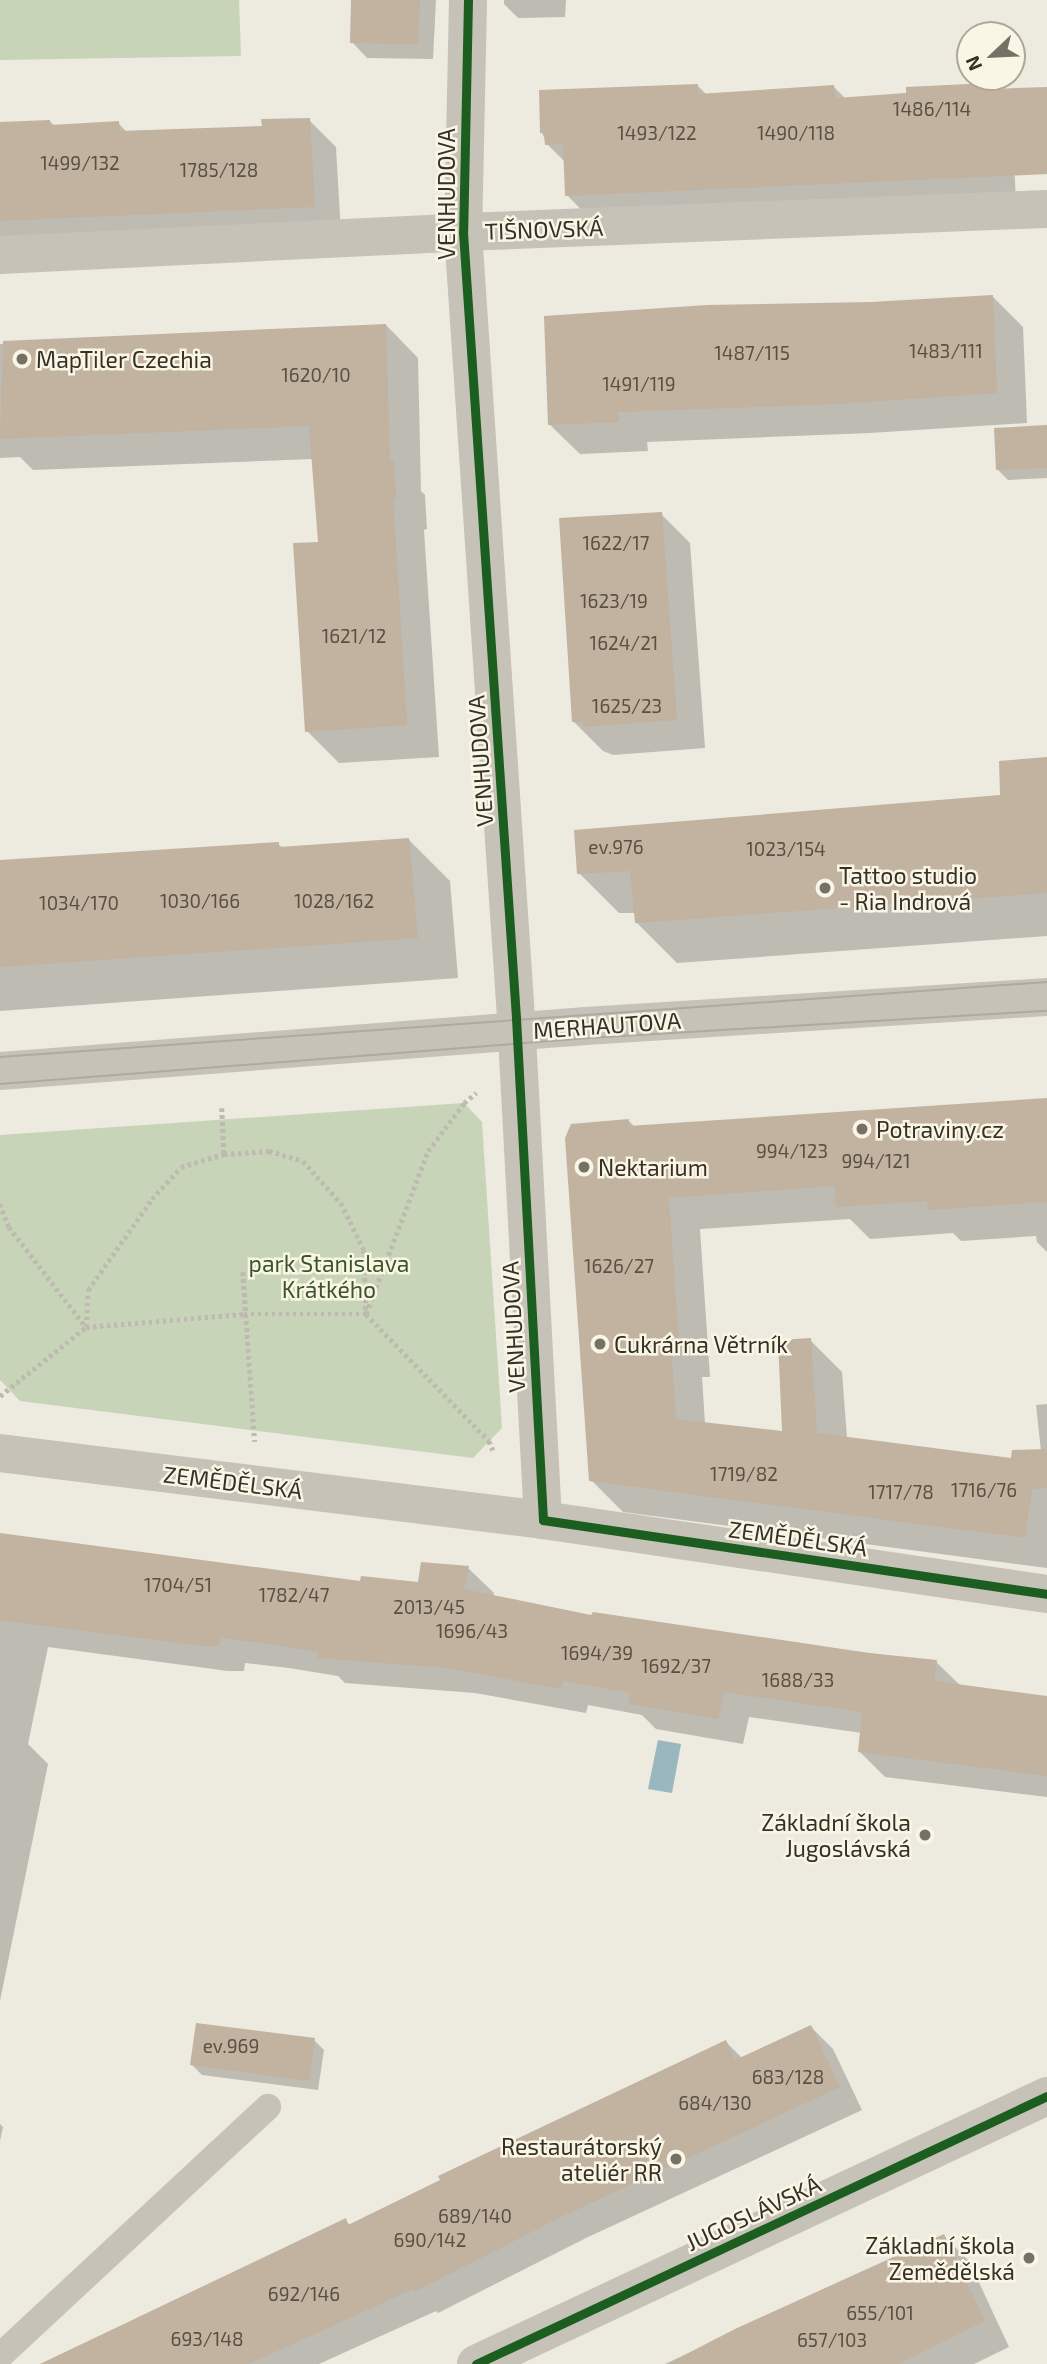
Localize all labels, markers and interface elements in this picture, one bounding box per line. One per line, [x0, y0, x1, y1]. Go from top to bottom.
north arrow [956, 21, 1026, 91]
text: N [960, 53, 986, 74]
house number: 1486/114 [893, 98, 971, 120]
house number: 1493/122 [617, 122, 697, 144]
house number: 1490/118 [757, 122, 835, 144]
street label: VENHUDOVA [432, 128, 460, 260]
house number: 1499/132 [40, 152, 120, 174]
house number: 1785/128 [180, 159, 258, 181]
street label: TIŠNOVSKÁ [484, 213, 604, 245]
house number: 1483/111 [909, 340, 983, 362]
house number: 1487/115 [714, 342, 790, 364]
place label: MapTiler Czechia [36, 345, 212, 373]
marker: MapTiler Czechia [14, 351, 30, 367]
house number: 1620/10 [281, 364, 351, 386]
house number: 1491/119 [602, 373, 676, 395]
house number: 1622/17 [583, 532, 649, 554]
house number: 1623/19 [580, 590, 648, 612]
house number: 1621/12 [322, 625, 386, 647]
house number: 1624/21 [590, 632, 658, 654]
street label: VENHUDOVA [462, 694, 498, 828]
house number: 1625/23 [592, 695, 662, 717]
house number: ev.976 [588, 836, 644, 858]
house number: 1023/154 [746, 838, 826, 860]
place label: Tattoo studio - Ria Indrová [839, 861, 977, 915]
marker: Tattoo studio - Ria Indrová [817, 880, 833, 896]
house number: 1030/166 [160, 890, 240, 912]
house number: 1028/162 [294, 890, 374, 912]
house number: 1034/170 [39, 892, 119, 914]
street label: MERHAUTOVA [532, 1006, 682, 1044]
place label: Potraviny.cz [876, 1115, 1004, 1143]
marker: Potraviny.cz [854, 1121, 870, 1137]
house number: 994/123 [756, 1140, 828, 1162]
house number: 994/121 [841, 1150, 911, 1172]
place label: Nektarium [598, 1153, 708, 1181]
marker: Nektarium [576, 1159, 592, 1175]
park label: park Stanislava Krátkého [248, 1249, 410, 1303]
house number: 1626/27 [584, 1255, 654, 1277]
street label: VENHUDOVA [496, 1260, 530, 1394]
place label: Cukrárna Větrník [614, 1330, 788, 1358]
marker: Cukrárna Větrník [592, 1336, 608, 1352]
street label: ZEMĚDĚLSKÁ [162, 1460, 304, 1504]
house number: 1719/82 [710, 1463, 778, 1485]
house number: 1716/76 [951, 1479, 1017, 1501]
house number: 1717/78 [868, 1481, 934, 1503]
street label: ZEMĚDĚLSKÁ [727, 1515, 869, 1561]
house number: 1704/51 [144, 1574, 212, 1596]
house number: 1782/47 [259, 1584, 329, 1606]
house number: 2013/45 [393, 1596, 465, 1618]
house number: 1696/43 [436, 1620, 508, 1642]
house number: 1694/39 [561, 1642, 633, 1664]
house number: 1692/37 [641, 1655, 711, 1677]
house number: 1688/33 [762, 1669, 834, 1691]
place label: Základní škola Jugoslávská [761, 1808, 911, 1862]
marker: Základní škola Jugoslávská [917, 1827, 933, 1843]
house number: ev.969 [203, 2035, 259, 2057]
house number: 683/128 [752, 2066, 824, 2088]
house number: 684/130 [678, 2092, 752, 2114]
place label: Restaurátorský ateliér RR [501, 2132, 662, 2186]
marker: Restaurátorský ateliér RR [668, 2151, 684, 2167]
street label: JUGOSLÁVSKÁ [681, 2170, 825, 2256]
house number: 689/140 [438, 2205, 512, 2227]
house number: 690/142 [394, 2229, 466, 2251]
place label: Základní škola Zemědělská [865, 2231, 1015, 2285]
marker: Základní škola Zemědělská [1021, 2250, 1037, 2266]
house number: 692/146 [268, 2283, 340, 2305]
house number: 655/101 [846, 2302, 914, 2324]
house number: 693/148 [171, 2328, 243, 2350]
house number: 657/103 [797, 2329, 867, 2351]

